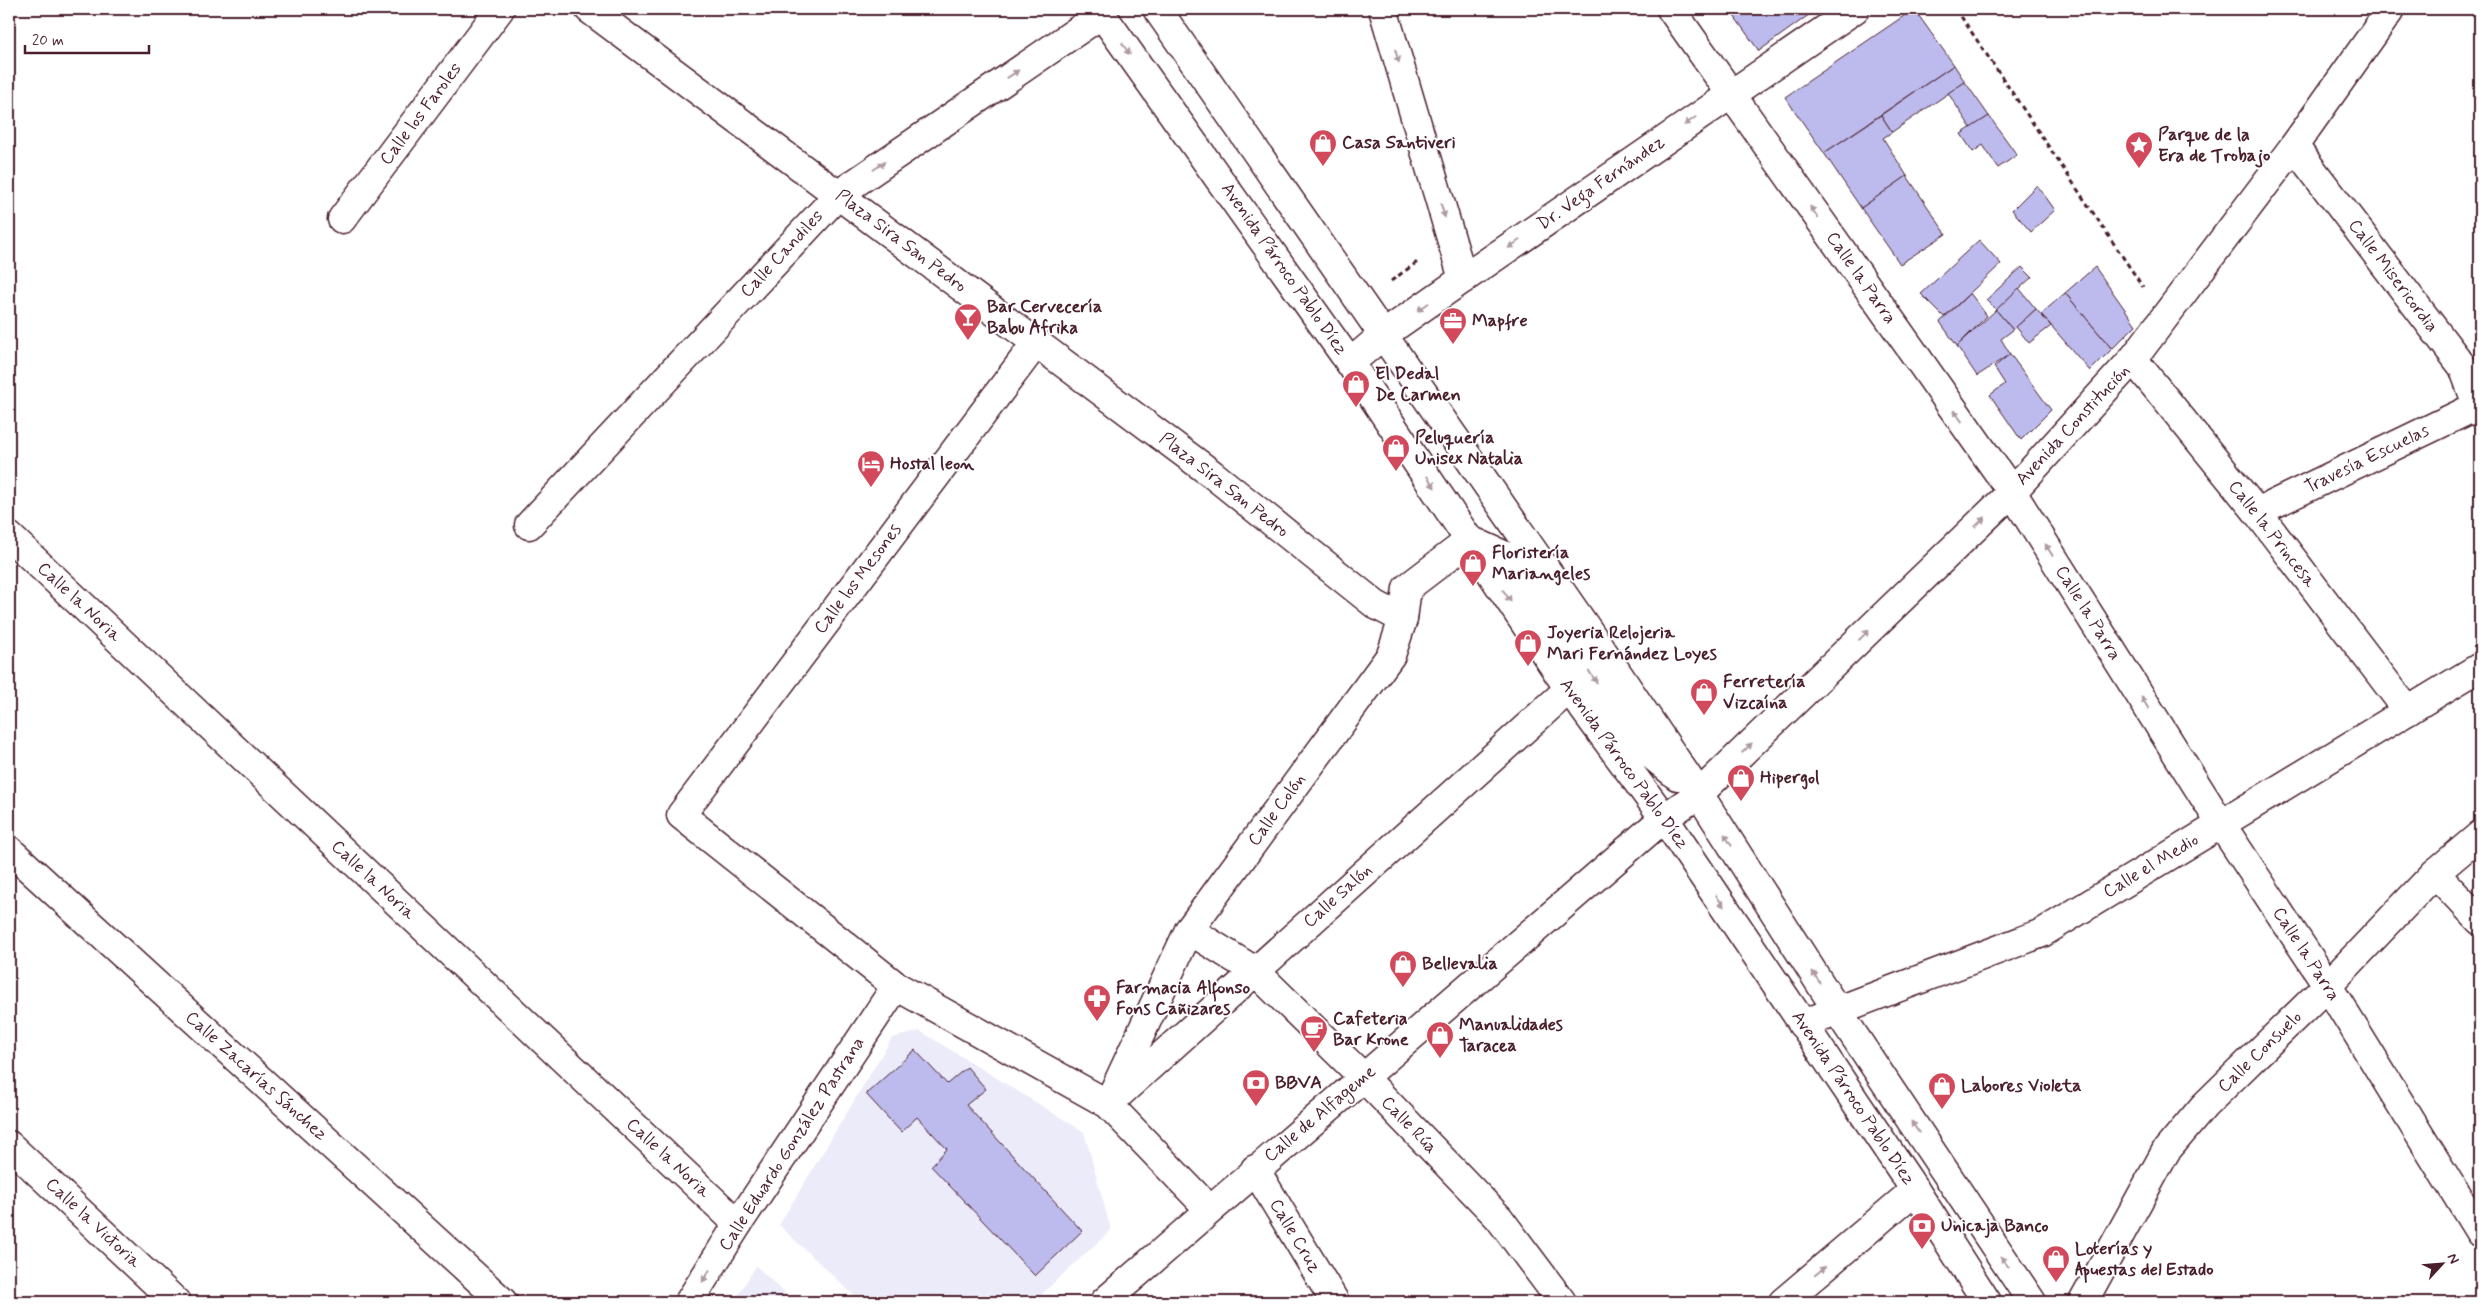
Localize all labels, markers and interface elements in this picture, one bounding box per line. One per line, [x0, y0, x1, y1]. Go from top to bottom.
scale bar [25, 22, 149, 54]
text: 20 m [32, 31, 64, 51]
one-way arrow [1121, 42, 1131, 55]
one-way arrow [1394, 48, 1402, 63]
street label: Calle los Faroles [374, 58, 468, 170]
one-way arrow [1006, 69, 1020, 79]
one-way arrow [1684, 116, 1697, 126]
place label: Parque de la Era de Trobajo [2158, 123, 2270, 168]
shop icon: Casa Santiveri [1308, 128, 1338, 167]
street label: Dr. Vega Fernández [1533, 130, 1671, 238]
place icon: Parque de la Era de Trobajo [2124, 130, 2154, 169]
place label: Casa Santiveri [1342, 131, 1456, 155]
one-way arrow [872, 161, 886, 171]
street label: Avenida Párroco Pablo Díez [1215, 178, 1353, 360]
street label: Plaza Sira San Pedro [831, 184, 971, 298]
one-way arrow [1440, 204, 1448, 219]
street label: Calle Candiles [735, 205, 829, 303]
one-way arrow [1809, 205, 1819, 218]
street label: Calle Misericordia [2342, 214, 2444, 338]
street label: Calle la Parra [1820, 227, 1902, 329]
one-way arrow [1507, 239, 1520, 249]
place label: Bar Cervecería Babu Afrika [987, 295, 1102, 340]
bar icon: Bar Cervecería Babu Afrika [953, 302, 983, 341]
one-way arrow [1416, 302, 1429, 312]
office icon: Mapfre [1438, 306, 1468, 345]
place label: Mapfre [1472, 309, 1528, 333]
street label: Avenida Constitución [2011, 359, 2135, 491]
place label: El Dedal De Carmen [1375, 362, 1461, 407]
shop icon: El Dedal De Carmen [1341, 369, 1371, 408]
one-way arrow [1953, 409, 1963, 422]
street label: Travesía Escuelas [2301, 418, 2433, 499]
place label: Peluquería Unisex Natalia [1415, 426, 1523, 471]
street label: Plaza Sira San Pedro [1154, 427, 1294, 543]
shop icon: Peluquería Unisex Natalia [1381, 433, 1411, 472]
hotel icon: Hostal leon [856, 449, 886, 488]
place label: Hostal leon [890, 452, 975, 476]
one-way arrow [1426, 475, 1436, 489]
street label: Calle la Princesa [2223, 475, 2322, 593]
one-way arrow [1974, 516, 1986, 528]
street label: Calle los Mesones [809, 519, 907, 639]
place label: Floristería Mariangeles [1492, 541, 1590, 586]
one-way arrow [2044, 544, 2054, 557]
shop icon: Floristería Mariangeles [1458, 548, 1488, 587]
street label: Calle la Noria [32, 557, 126, 647]
street label: Calle la Parra [2049, 561, 2127, 665]
one-way arrow [1502, 589, 1512, 602]
place label: Joyeria Relojeria Mari Fernández Loyes [1547, 621, 1717, 666]
shop icon: Joyeria Relojeria Mari Fernández Loyes [1513, 628, 1543, 667]
one-way arrow [1857, 629, 1869, 641]
place label: Ferretería Vizcaína [1723, 670, 1806, 715]
one-way arrow [1588, 671, 1598, 684]
street label: Avenida Párroco Pablo Díez [1554, 674, 1694, 854]
shop icon: Ferretería Vizcaína [1689, 677, 1719, 716]
one-way arrow [2140, 696, 2149, 709]
one-way arrow [1741, 742, 1753, 754]
shop icon: Hipergol [1726, 763, 1756, 802]
place label: Hipergol [1760, 766, 1820, 790]
street label: Calle Colón [1242, 769, 1312, 851]
street label: Calle el Medio [2099, 828, 2203, 904]
one-way arrow [1724, 833, 1733, 846]
street label: Calle la Noria [326, 835, 420, 925]
street label: Calle Salón [1298, 858, 1378, 934]
one-way arrow [1715, 894, 1725, 908]
street label: Calle la Parra [2267, 902, 2345, 1006]
shop icon: Bellevalia [1388, 949, 1418, 988]
place label: Bellevalia [1422, 952, 1498, 976]
one-way arrow [1811, 970, 1820, 983]
place label: Farmacia Alfonso Fons Cañizares [1116, 976, 1250, 1021]
pharmacy icon: Farmacia Alfonso Fons Cañizares [1082, 983, 1112, 1022]
street label: Calle Zacarías Sánchez [180, 1006, 332, 1146]
street label: Avenida Párroco Pablo Díez [1786, 1006, 1920, 1190]
street label: Calle Consuelo [2213, 1006, 2307, 1098]
place label: Cafeteria Bar Krone [1333, 1007, 1409, 1052]
place label: Manualidades Taracea [1459, 1013, 1563, 1058]
cafe icon: Cafeteria Bar Krone [1299, 1014, 1329, 1053]
shop icon: Manualidades Taracea [1425, 1020, 1455, 1059]
street label: Calle Eduardo González Pastrana [714, 1032, 870, 1256]
street label: Calle de Alfageme [1259, 1060, 1382, 1169]
bank icon: BBVA [1241, 1068, 1271, 1107]
place label: BBVA [1275, 1071, 1322, 1095]
shop icon: Labores Violeta [1927, 1071, 1957, 1110]
place label: Labores Violeta [1961, 1074, 2082, 1098]
street label: Calle Rúa [1376, 1091, 1442, 1159]
street label: Calle la Noria [621, 1113, 715, 1203]
one-way arrow [1910, 1120, 1920, 1133]
street label: Calle la Victoria [40, 1172, 146, 1274]
street label: Calle Cruz [1263, 1194, 1327, 1278]
bank icon: Unicaja Banco [1907, 1211, 1937, 1250]
place label: Unicaja Banco [1941, 1214, 2049, 1238]
place label: Loterías y Apuestas del Estado [2075, 1237, 2214, 1283]
north arrow [2416, 1238, 2466, 1288]
shop icon: Loterías y Apuestas del Estado [2041, 1244, 2071, 1283]
text: N [2443, 1251, 2463, 1267]
one-way arrow [2000, 1255, 2010, 1268]
one-way arrow [1813, 1265, 1826, 1276]
one-way arrow [701, 1269, 711, 1282]

